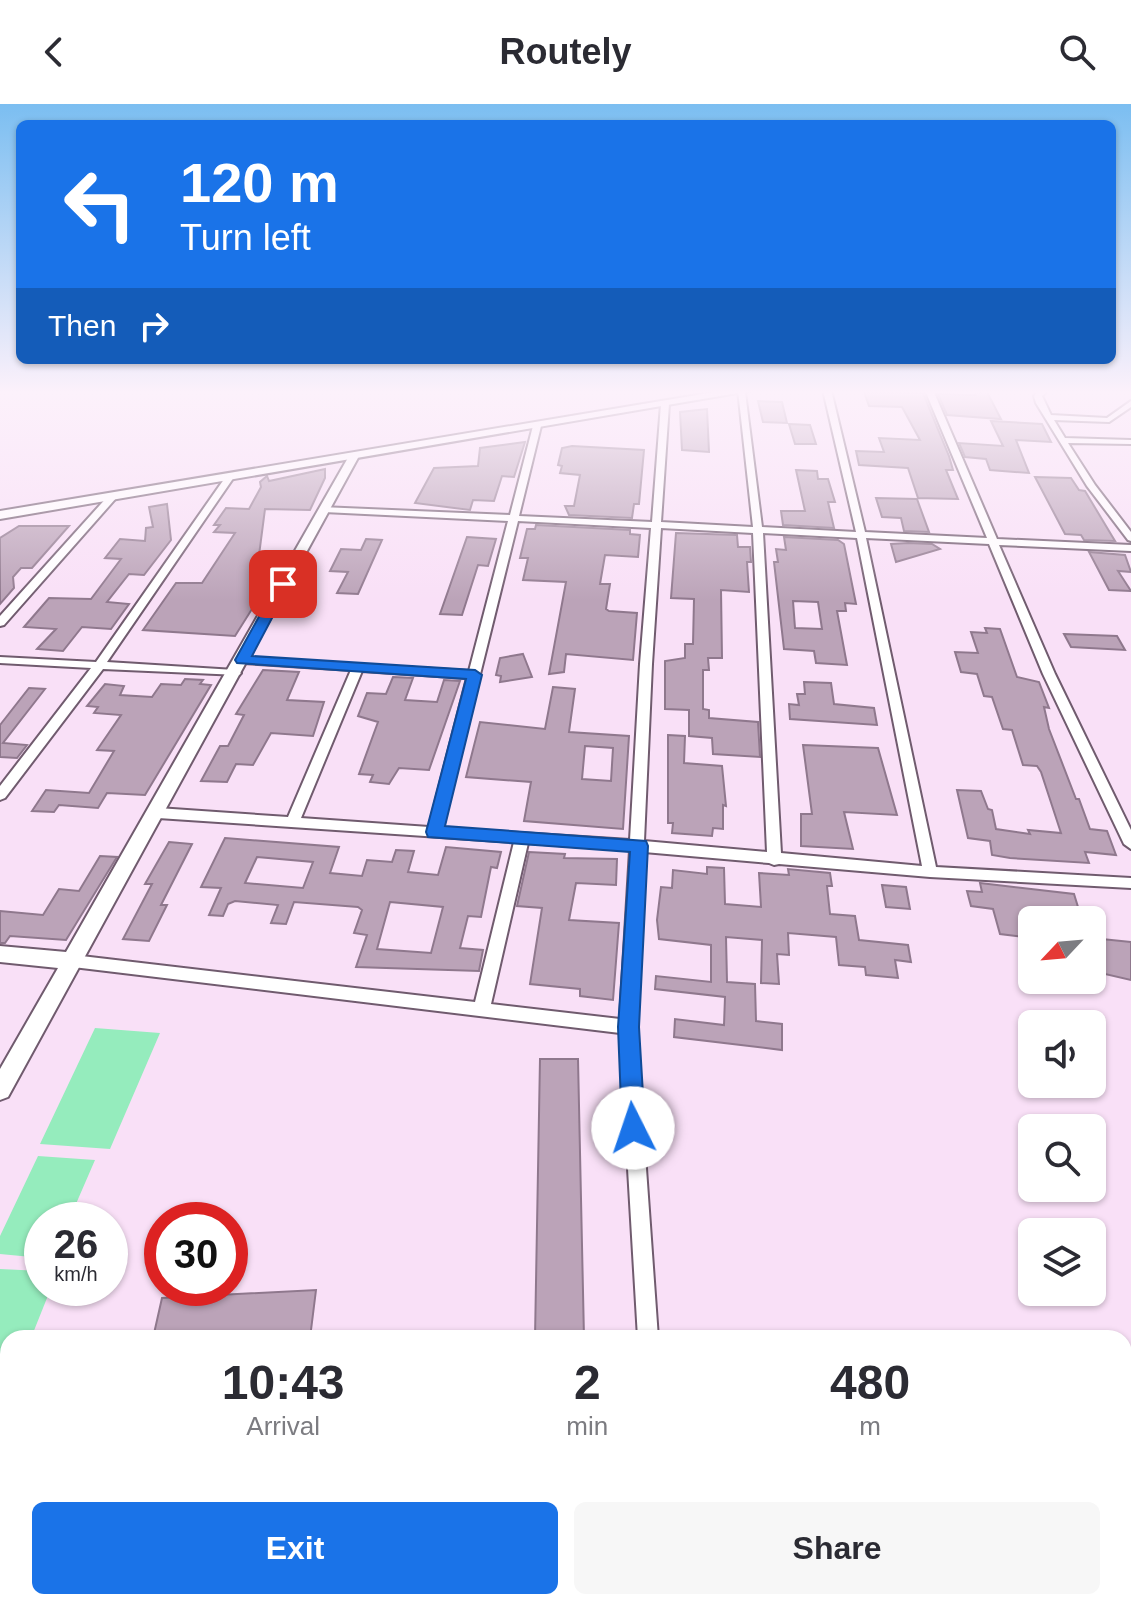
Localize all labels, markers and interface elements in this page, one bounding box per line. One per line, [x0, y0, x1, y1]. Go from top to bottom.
icon: back [32, 30, 76, 74]
icon: search [1055, 30, 1099, 74]
text: Routely [499, 31, 632, 72]
text: 120 m [180, 151, 339, 214]
icon: left [48, 152, 152, 256]
text: Turn left [180, 217, 311, 258]
icon: right [132, 304, 176, 348]
text: Then [48, 309, 116, 342]
pin [249, 550, 317, 618]
icon: arrive [261, 562, 305, 606]
north arrow [1018, 906, 1106, 994]
map controls [1018, 906, 1106, 1306]
button: sound [1018, 1010, 1106, 1098]
position arrow [591, 1086, 675, 1170]
button: search [1018, 1114, 1106, 1202]
speed limit sign: 30 [144, 1202, 248, 1306]
button: layers [1018, 1218, 1106, 1306]
text: 26 [54, 1222, 98, 1266]
text: km/h [54, 1263, 98, 1285]
text: 10:43 [222, 1356, 345, 1409]
text: 2 [574, 1356, 601, 1409]
text: 480 [830, 1356, 910, 1409]
text: Arrival [246, 1411, 320, 1441]
text: min [566, 1411, 608, 1441]
text: m [859, 1411, 881, 1441]
button: Exit [32, 1502, 558, 1594]
button: Share [574, 1502, 1100, 1594]

